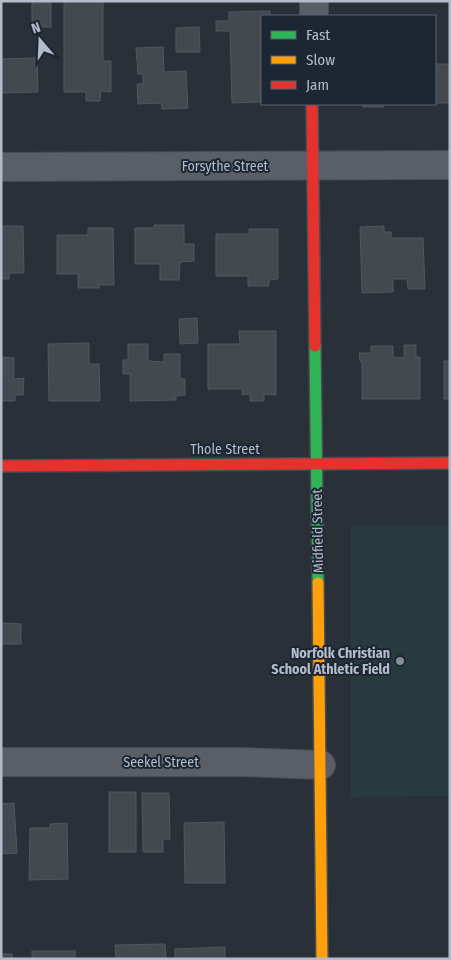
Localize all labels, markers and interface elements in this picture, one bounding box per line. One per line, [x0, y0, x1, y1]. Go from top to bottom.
north arrow [15, 15, 65, 65]
legend [261, 15, 436, 105]
text: N [29, 19, 43, 38]
text: Fast [306, 26, 330, 44]
text: Slow [306, 51, 335, 69]
text: Jam [306, 76, 329, 94]
street label: Forsythe Street [182, 158, 269, 175]
street label: Thole Street [190, 441, 260, 458]
street label: Midfield Street [309, 488, 327, 573]
place label: Norfolk Christian School Athletic Field [271, 645, 390, 678]
marker: Norfolk Christian School Athletic Field [394, 655, 406, 667]
street label: Seekel Street [123, 754, 199, 771]

